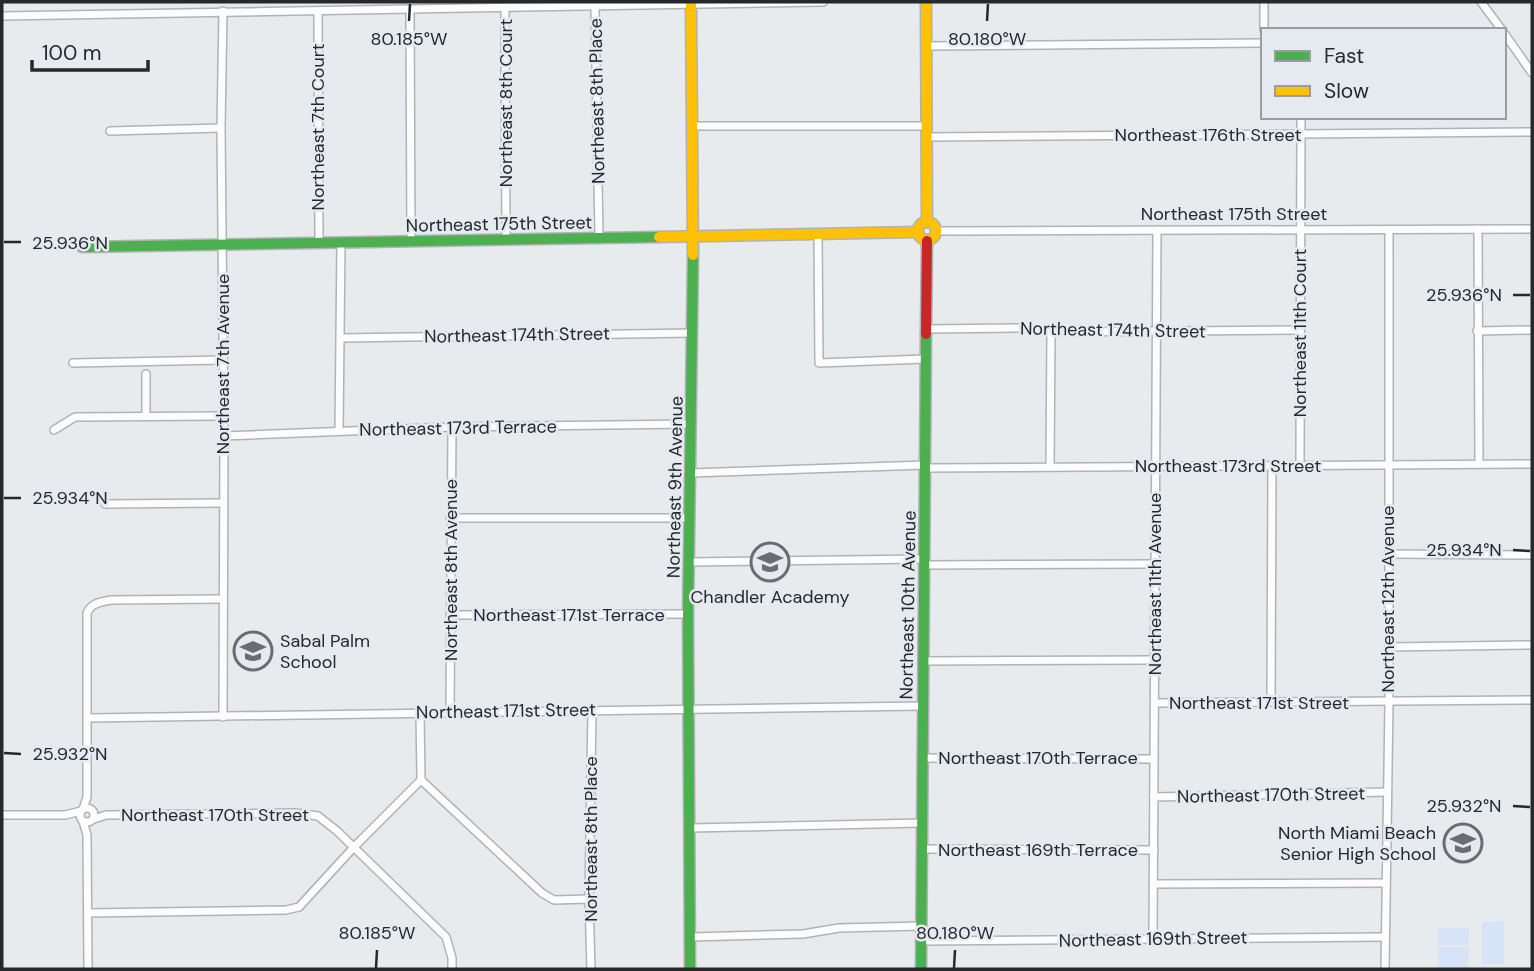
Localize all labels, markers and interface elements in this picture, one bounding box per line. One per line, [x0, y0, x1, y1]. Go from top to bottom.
street label: Northeast 8th Place [584, 18, 610, 184]
street label: Northeast 8th Court [494, 19, 518, 187]
text: 80.185°W [371, 27, 447, 51]
text: 80.180°W [948, 27, 1026, 51]
scale bar [32, 28, 147, 72]
legend [1261, 28, 1506, 119]
text: 100 m [42, 39, 102, 67]
text: Fast [1324, 42, 1364, 70]
street label: Northeast 7th Court [306, 43, 330, 211]
text: Slow [1324, 77, 1369, 105]
street label: Northeast 176th Street [1115, 123, 1301, 147]
street label: Northeast 175th Street [1141, 202, 1327, 226]
street label: Northeast 175th Street [406, 210, 592, 238]
text: 25.936°N [32, 231, 108, 255]
street label: Northeast 11th Court [1288, 249, 1312, 417]
street label: Northeast 7th Avenue [211, 274, 235, 454]
text: 25.936°N [1426, 283, 1502, 307]
street label: Northeast 174th Street [1020, 316, 1206, 344]
street label: Northeast 174th Street [424, 321, 610, 349]
street label: Northeast 9th Avenue [661, 396, 689, 578]
street label: Northeast 173rd Terrace [359, 414, 557, 442]
street label: Northeast 173rd Street [1135, 454, 1321, 478]
street label: Northeast 8th Avenue [439, 479, 463, 661]
text: 25.934°N [32, 486, 108, 510]
street label: Northeast 11th Avenue [1143, 493, 1167, 675]
street label: Northeast 12th Avenue [1376, 505, 1400, 693]
street label: Northeast 10th Avenue [894, 510, 922, 700]
text: 25.934°N [1426, 538, 1502, 562]
school or university icon: Chandler Academy [749, 541, 791, 583]
place label: Chandler Academy [690, 585, 850, 609]
street label: Northeast 171st Terrace [473, 603, 665, 627]
place label: Sabal Palm School [280, 629, 370, 674]
school or university icon: Sabal Palm School [232, 630, 274, 672]
street label: Northeast 171st Street [1169, 691, 1349, 715]
street label: Northeast 171st Street [416, 697, 596, 725]
text: 25.932°N [33, 742, 108, 766]
street label: Northeast 170th Terrace [938, 746, 1138, 770]
street label: Northeast 8th Place [579, 756, 603, 922]
street label: Northeast 170th Street [1177, 781, 1365, 809]
text: 25.932°N [1427, 794, 1502, 818]
street label: Northeast 170th Street [121, 803, 309, 827]
place label: North Miami Beach Senior High School [1278, 821, 1436, 866]
school or university icon: North Miami Beach Senior High School [1442, 822, 1484, 864]
street label: Northeast 169th Terrace [938, 838, 1138, 862]
text: 80.185°W [339, 921, 415, 945]
text: 80.180°W [916, 921, 994, 945]
street label: Northeast 169th Street [1058, 925, 1248, 953]

